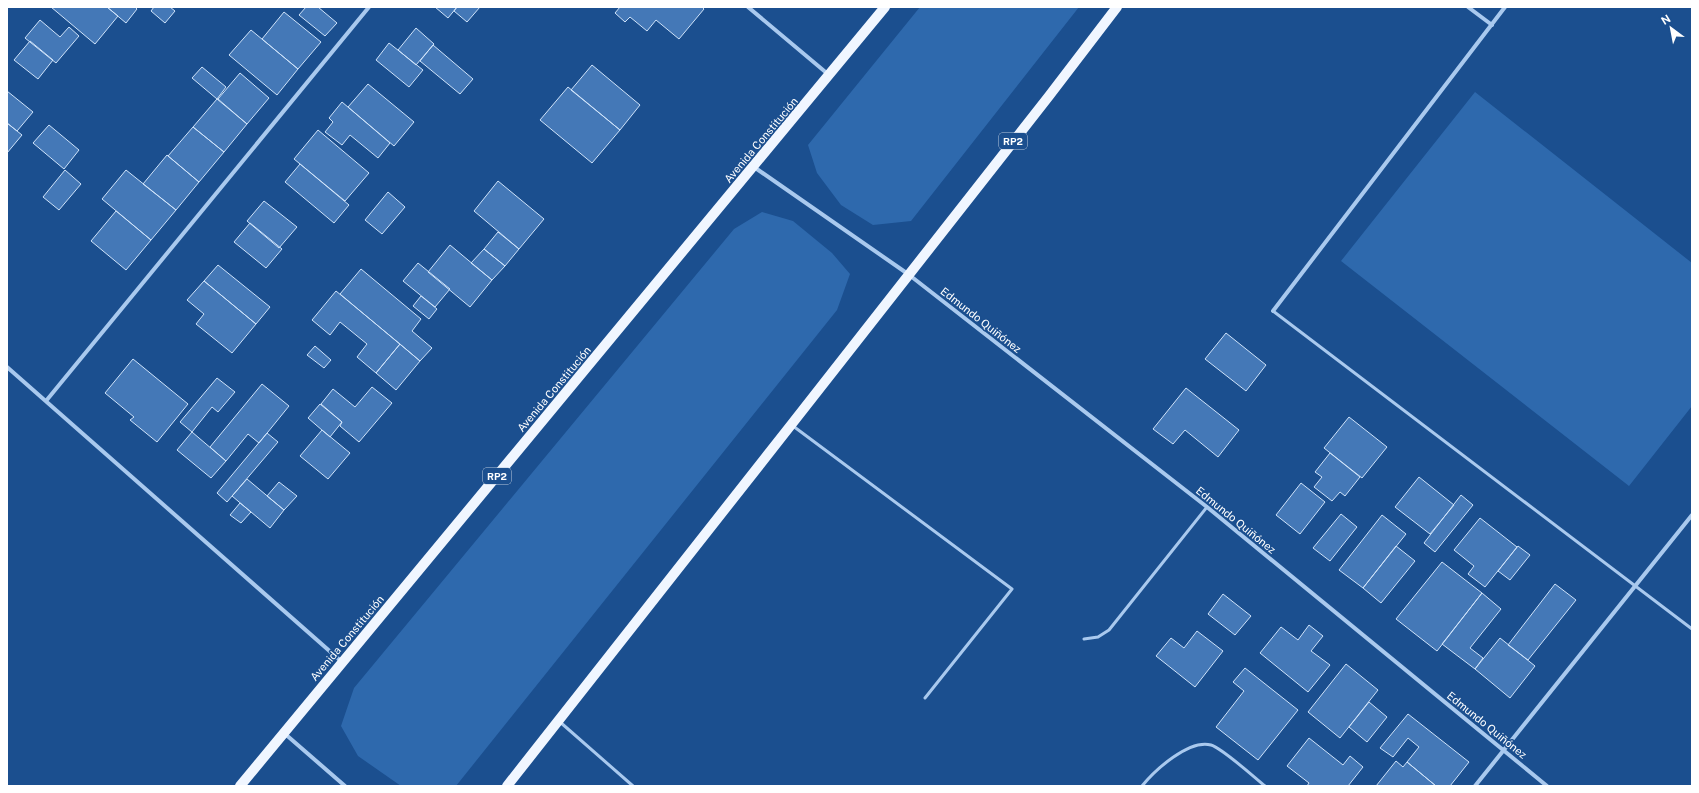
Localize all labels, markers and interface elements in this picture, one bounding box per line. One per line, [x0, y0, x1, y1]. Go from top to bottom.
north arrow [1651, 8, 1691, 48]
text: N [1659, 12, 1673, 27]
street label: Avenida Constitución [722, 95, 800, 185]
road number: RP2 [999, 133, 1027, 149]
street label: Edmundo Quiñónez [938, 285, 1024, 355]
street label: Avenida Constitución [515, 344, 593, 434]
road number: RP2 [483, 468, 511, 484]
street label: Edmundo Quiñónez [1194, 484, 1278, 556]
street label: Avenida Constitución [308, 593, 386, 683]
street label: Edmundo Quiñónez [1445, 689, 1529, 761]

